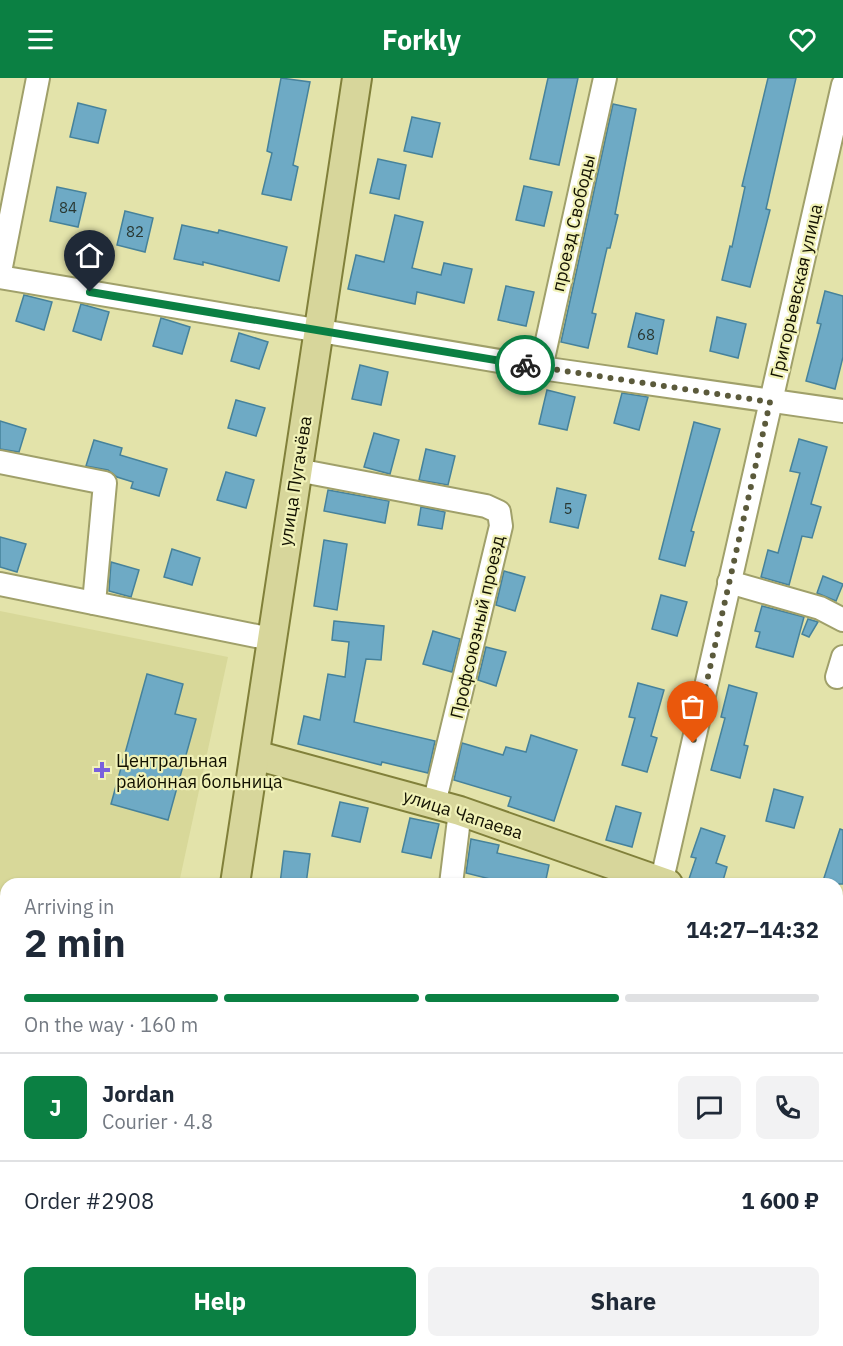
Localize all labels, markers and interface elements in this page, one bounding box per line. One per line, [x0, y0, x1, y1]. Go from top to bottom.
text: Forkly [382, 22, 461, 57]
icon: menu [24, 23, 57, 56]
icon: heart [786, 23, 819, 56]
street label: проезд Свободы [546, 152, 600, 294]
house number: 84 [59, 198, 77, 217]
street label: Григорьевская улица [765, 201, 827, 380]
house number: 82 [126, 222, 144, 241]
pin [64, 230, 115, 292]
icon: home [73, 239, 106, 272]
house number: 68 [637, 325, 655, 344]
courier [495, 335, 555, 395]
icon: bike [509, 349, 542, 382]
street label: улица Пугачёва [273, 414, 317, 548]
house number: 5 [563, 499, 573, 518]
street label: Профсоюзный проезд [445, 533, 509, 721]
pin [667, 681, 718, 743]
icon: bag [676, 690, 709, 723]
place label: Центральная районная больница [116, 749, 283, 793]
marker: Центральная районная больница [93, 761, 111, 779]
street label: улица Чапаева [400, 784, 526, 844]
text: Arriving in [24, 893, 114, 920]
text: 14:27–14:32 [686, 915, 819, 944]
text: 2 min [24, 917, 126, 968]
text: On the way · 160 m [24, 1011, 198, 1038]
button: chat [678, 1076, 741, 1139]
button: phone [756, 1076, 819, 1139]
text: Jordan [102, 1079, 175, 1108]
text: J [49, 1093, 62, 1122]
text: Courier · 4.8 [102, 1108, 213, 1135]
text: Order #2908 [24, 1186, 154, 1215]
text: 1 600 ₽ [741, 1186, 819, 1215]
button: Help [24, 1267, 416, 1336]
button: Share [428, 1267, 819, 1336]

